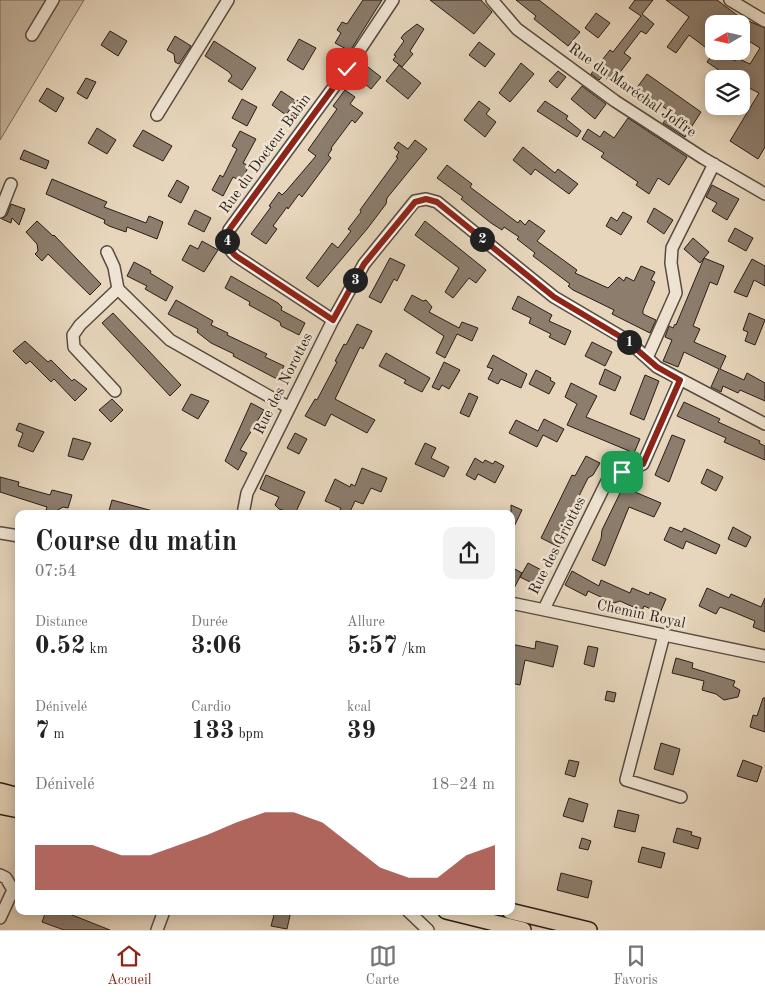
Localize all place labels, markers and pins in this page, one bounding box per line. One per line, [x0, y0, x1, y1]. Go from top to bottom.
pin [326, 48, 368, 90]
pin: 2 [470, 226, 494, 252]
pin: 4 [214, 228, 240, 254]
pin: 3 [342, 268, 368, 292]
pin: 1 [616, 330, 642, 354]
pin [601, 451, 643, 493]

